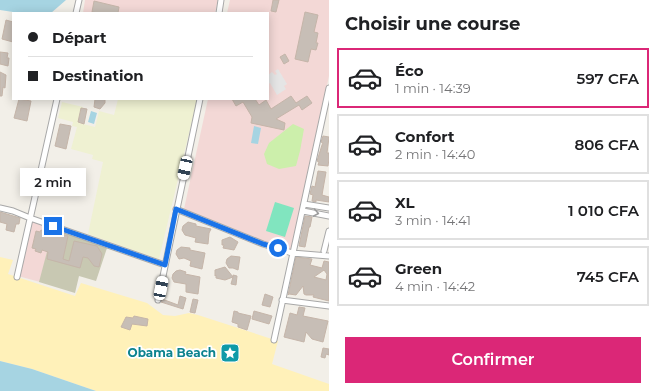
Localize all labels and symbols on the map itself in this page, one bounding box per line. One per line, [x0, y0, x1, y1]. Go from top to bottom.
car [177, 155, 193, 181]
callout: 2 min [20, 168, 86, 196]
one-way arrow [313, 208, 319, 217]
route end [44, 217, 62, 235]
route start [269, 239, 287, 257]
car [153, 275, 169, 301]
place icon: Obama Beach [219, 342, 241, 364]
place label: Obama Beach [128, 345, 216, 360]

